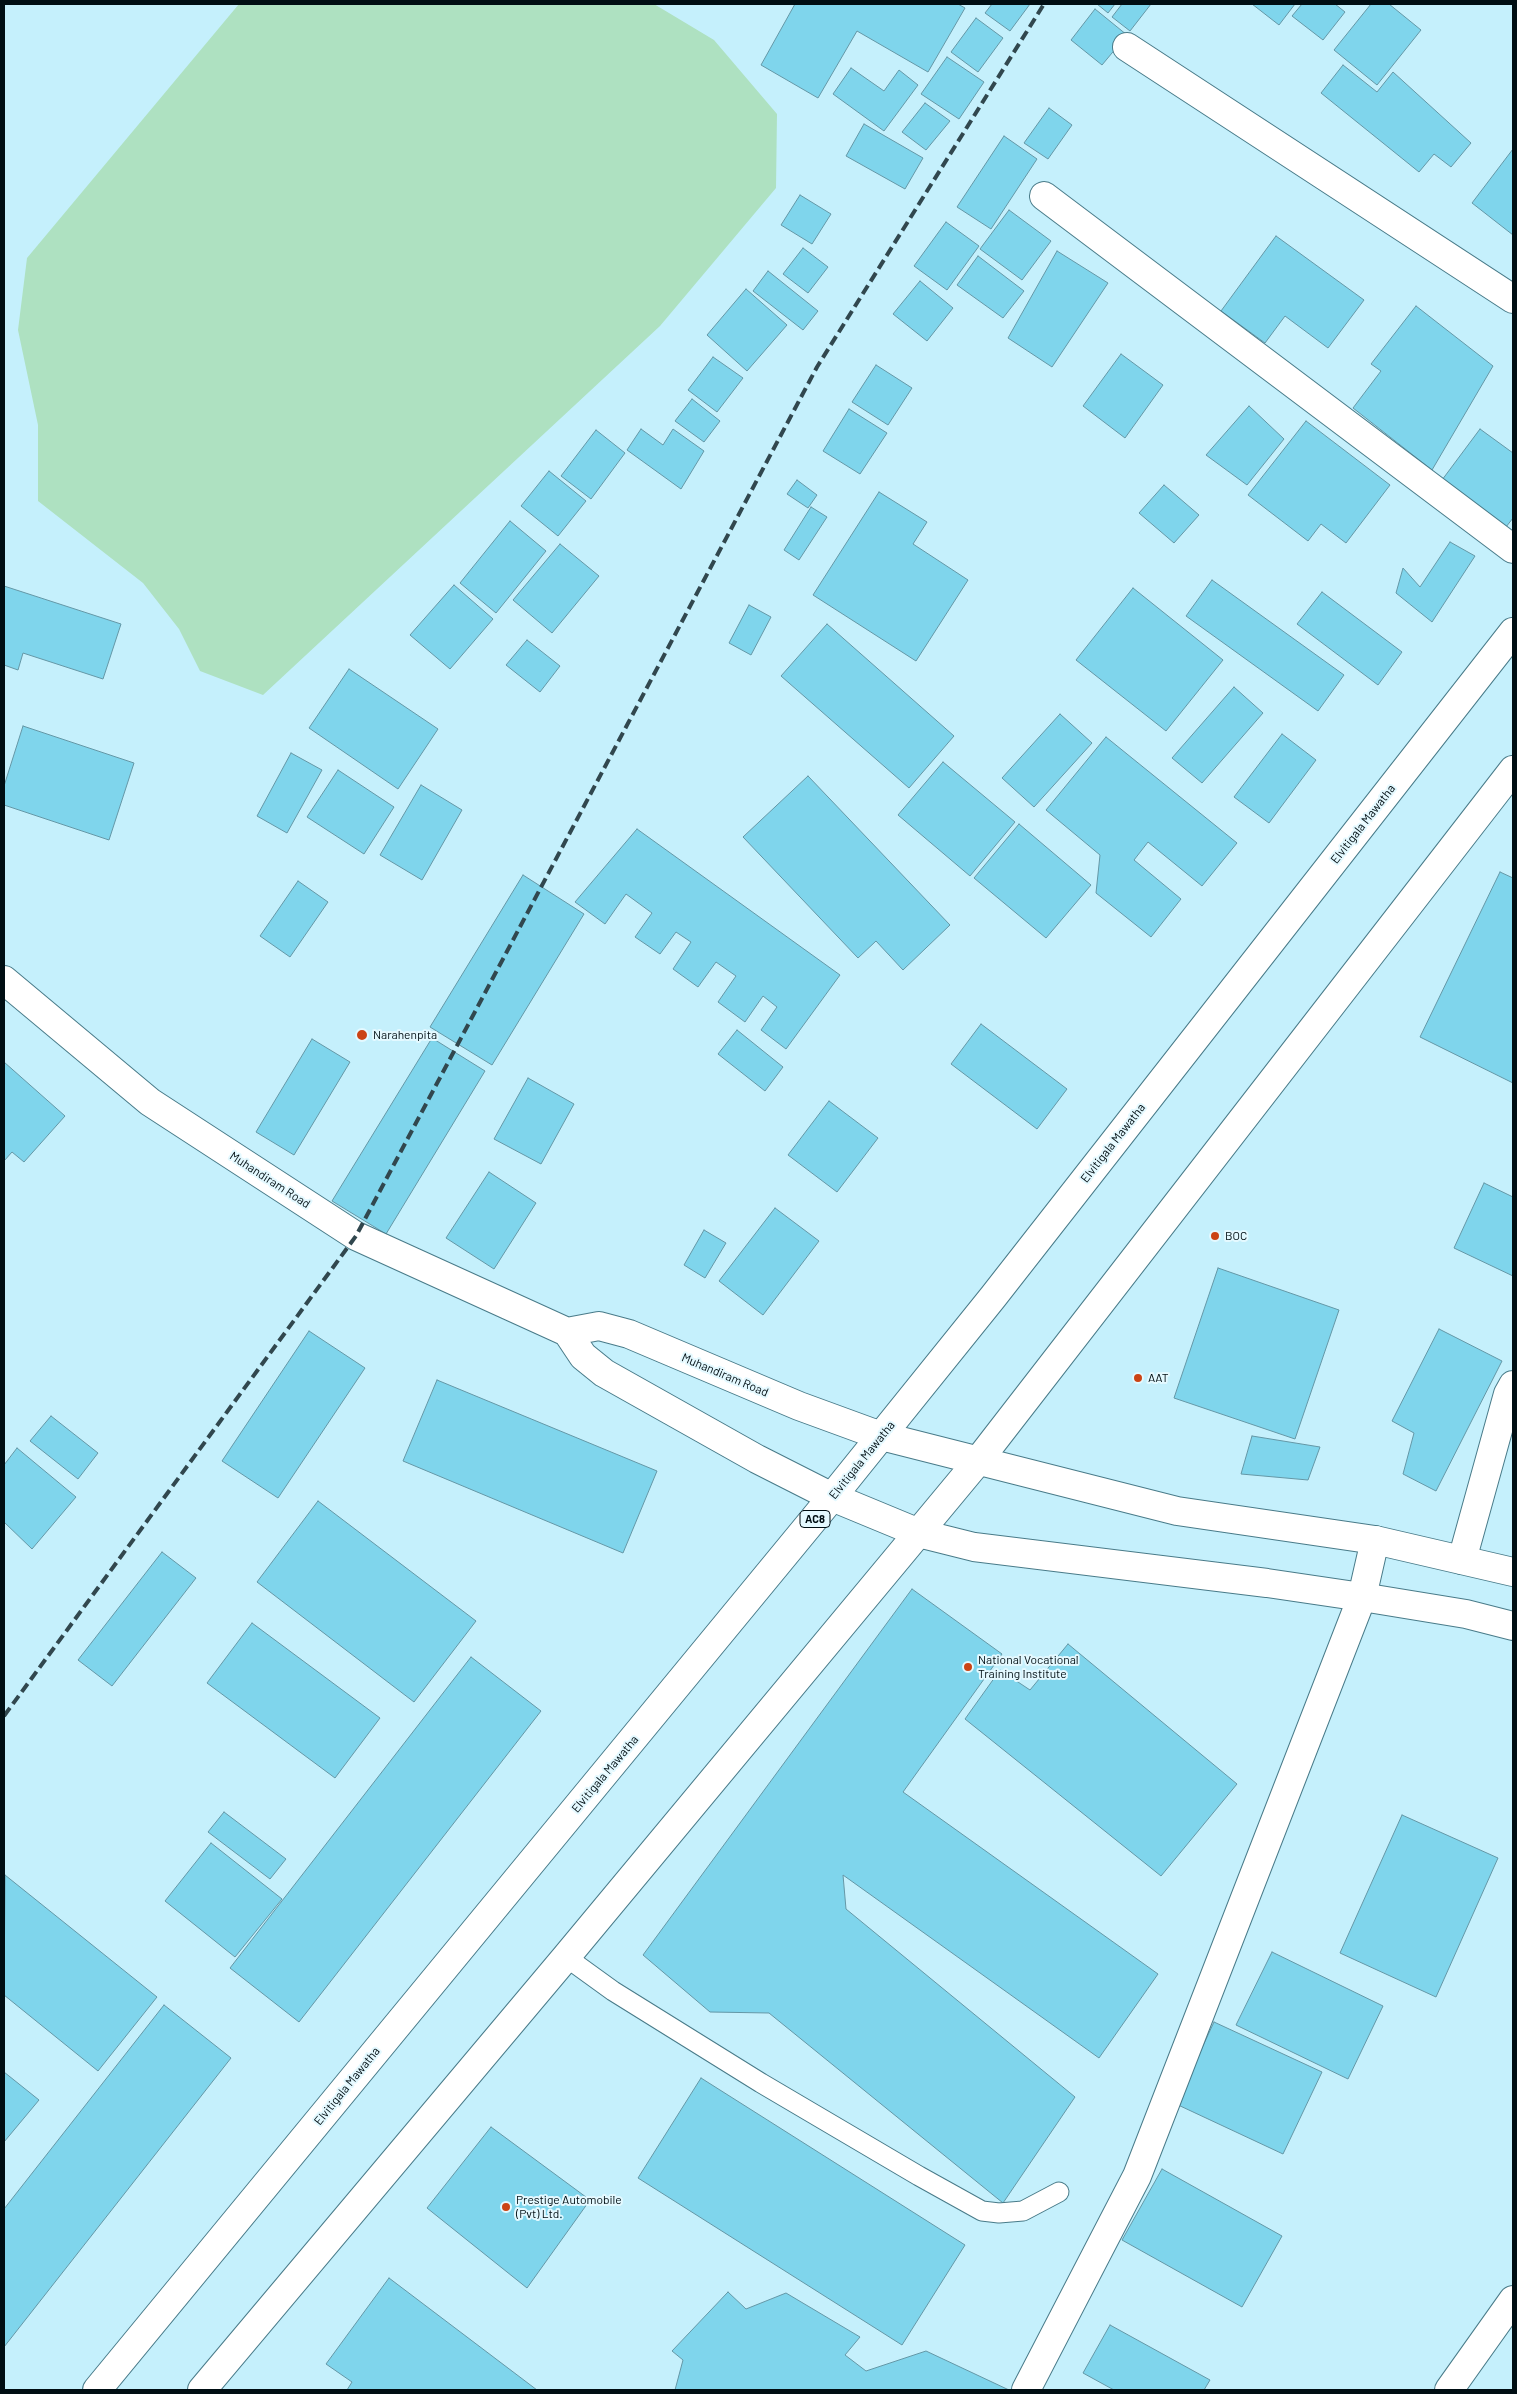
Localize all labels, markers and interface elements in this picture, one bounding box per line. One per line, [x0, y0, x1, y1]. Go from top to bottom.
street label: Elvitigala Mawatha [1328, 782, 1398, 866]
marker: Narahenpita [355, 1028, 369, 1042]
place label: Narahenpita [373, 1028, 437, 1042]
street label: Elvitigala Mawatha [1078, 1101, 1148, 1185]
street label: Muhandiram Road [227, 1149, 313, 1211]
place label: BOC [1225, 1229, 1247, 1243]
marker: BOC [1209, 1230, 1221, 1242]
street label: Muhandiram Road [679, 1350, 771, 1400]
place label: AAT [1148, 1371, 1169, 1385]
marker: AAT [1132, 1372, 1144, 1384]
street label: Elvitigala Mawatha [826, 1418, 898, 1502]
road number: AC8 [800, 1510, 830, 1528]
place label: National Vocational Training Institute [978, 1653, 1079, 1681]
marker: National Vocational Training Institute [962, 1661, 974, 1673]
street label: Elvitigala Mawatha [569, 1733, 641, 1815]
street label: Elvitigala Mawatha [311, 2044, 383, 2128]
place label: Prestige Automobile (Pvt) Ltd. [516, 2193, 622, 2221]
marker: Prestige Automobile (Pvt) Ltd. [500, 2201, 512, 2213]

